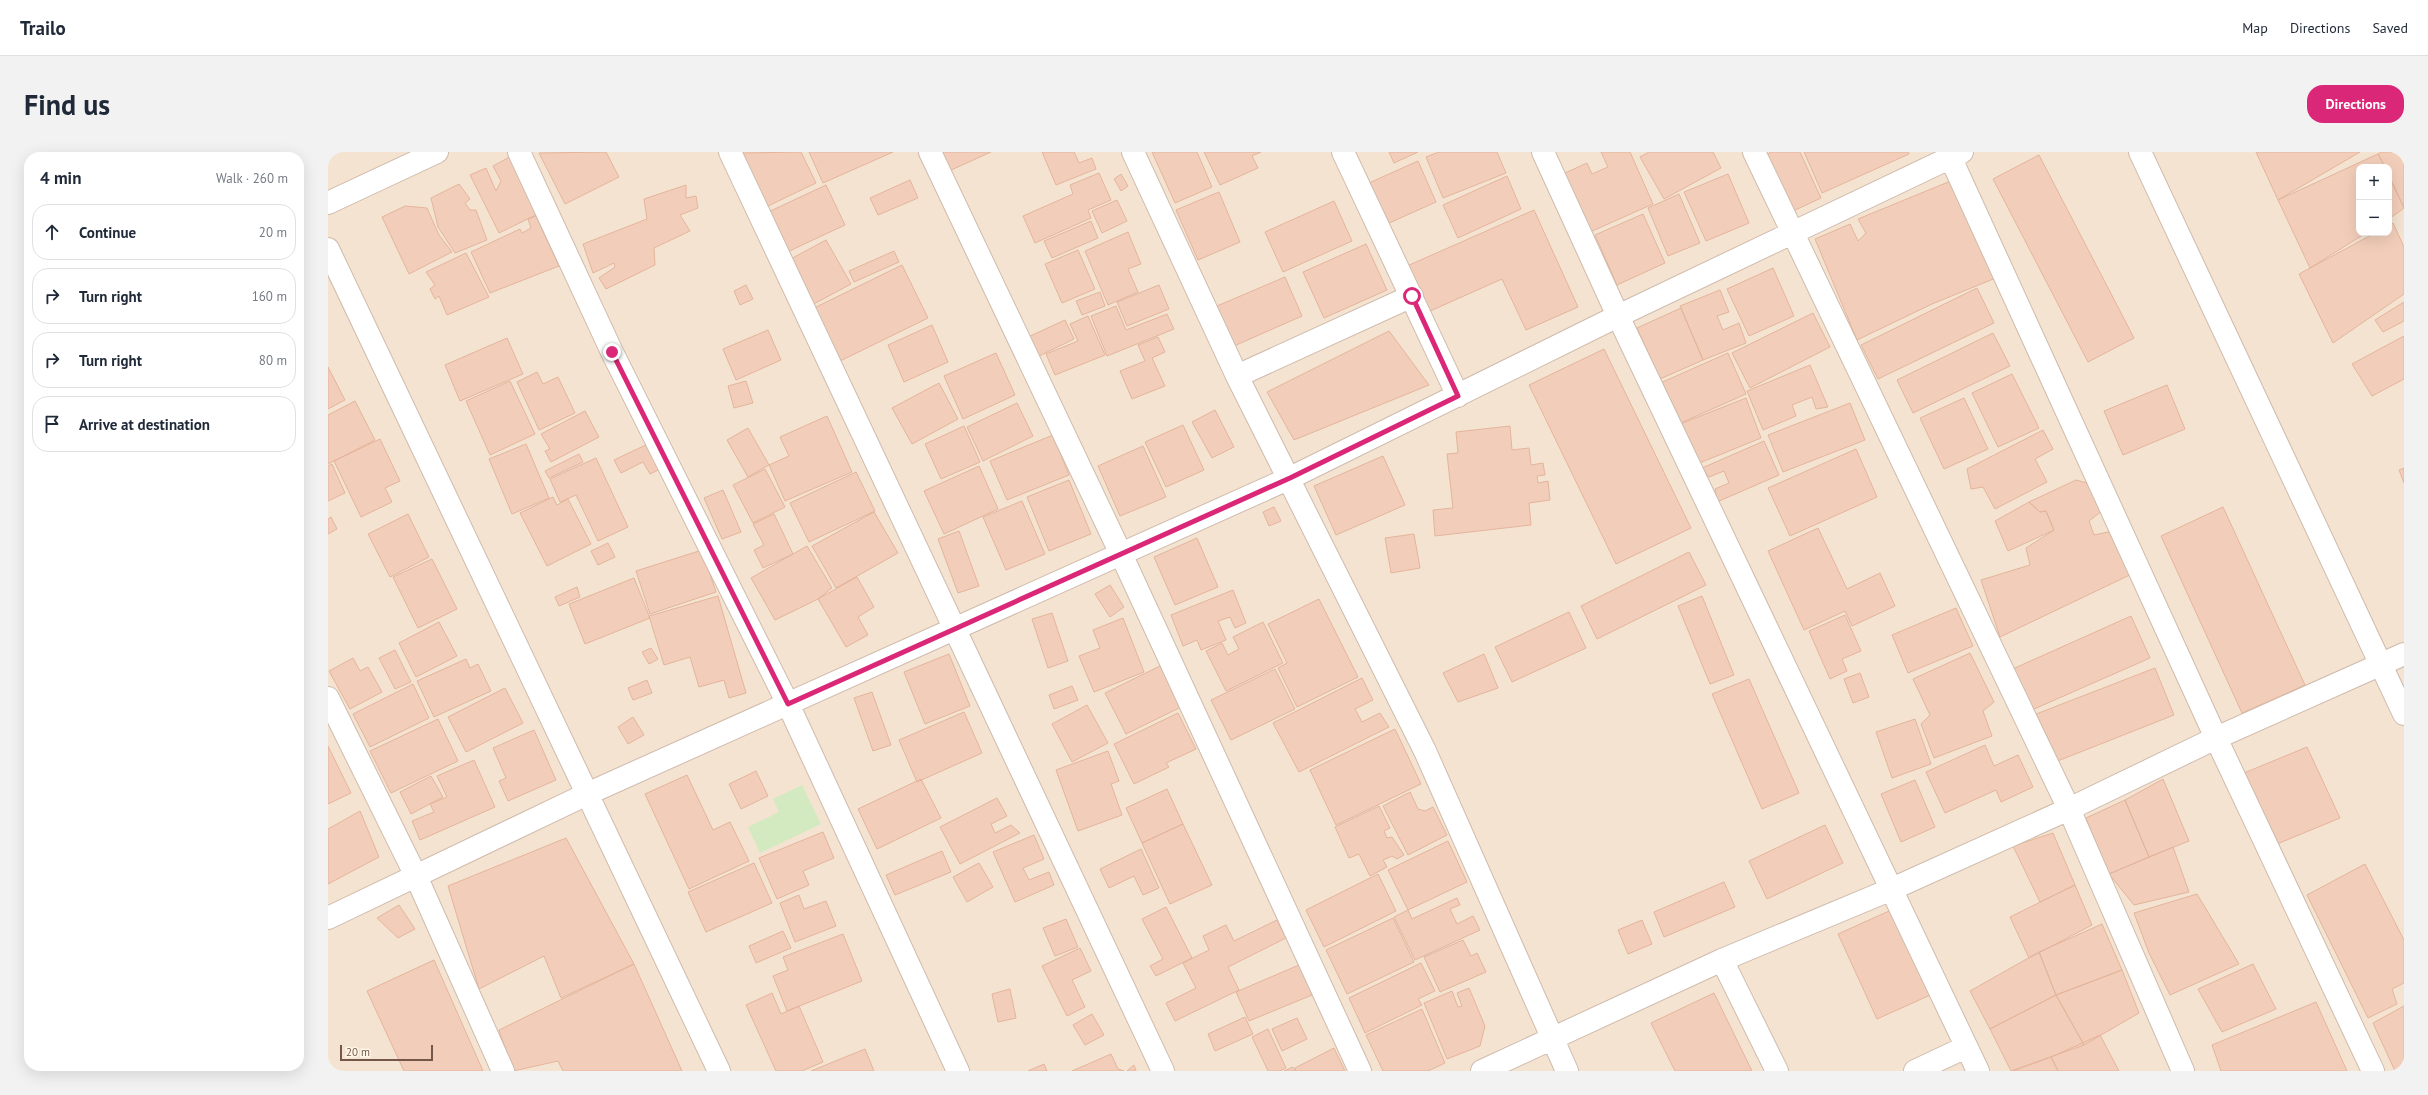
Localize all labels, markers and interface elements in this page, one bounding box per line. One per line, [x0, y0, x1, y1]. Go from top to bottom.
text: Trailo [20, 16, 66, 40]
text: Map [2242, 19, 2268, 37]
text: Directions [2290, 19, 2350, 37]
text: Saved [2372, 19, 2408, 37]
button: Directions [2307, 85, 2404, 123]
text: Find us [24, 86, 110, 123]
map controls [2356, 164, 2392, 236]
button: + [2356, 164, 2392, 200]
text: 4 min [40, 167, 81, 189]
text: Walk · 260 m [216, 170, 288, 187]
button: − [2356, 200, 2392, 236]
icon: ahead [41, 221, 63, 243]
text: Continue [79, 223, 136, 242]
text: 20 m [259, 224, 287, 241]
icon: right [41, 285, 63, 307]
text: Turn right [79, 287, 142, 306]
route start [1403, 287, 1421, 305]
text: 160 m [252, 288, 287, 305]
route end [603, 343, 621, 361]
icon: right [41, 349, 63, 371]
text: Turn right [79, 351, 142, 370]
text: 80 m [259, 352, 287, 369]
icon: arrive [41, 413, 63, 435]
text: Arrive at destination [79, 415, 210, 434]
scale bar [340, 1043, 433, 1062]
text: 20 m [346, 1045, 370, 1059]

